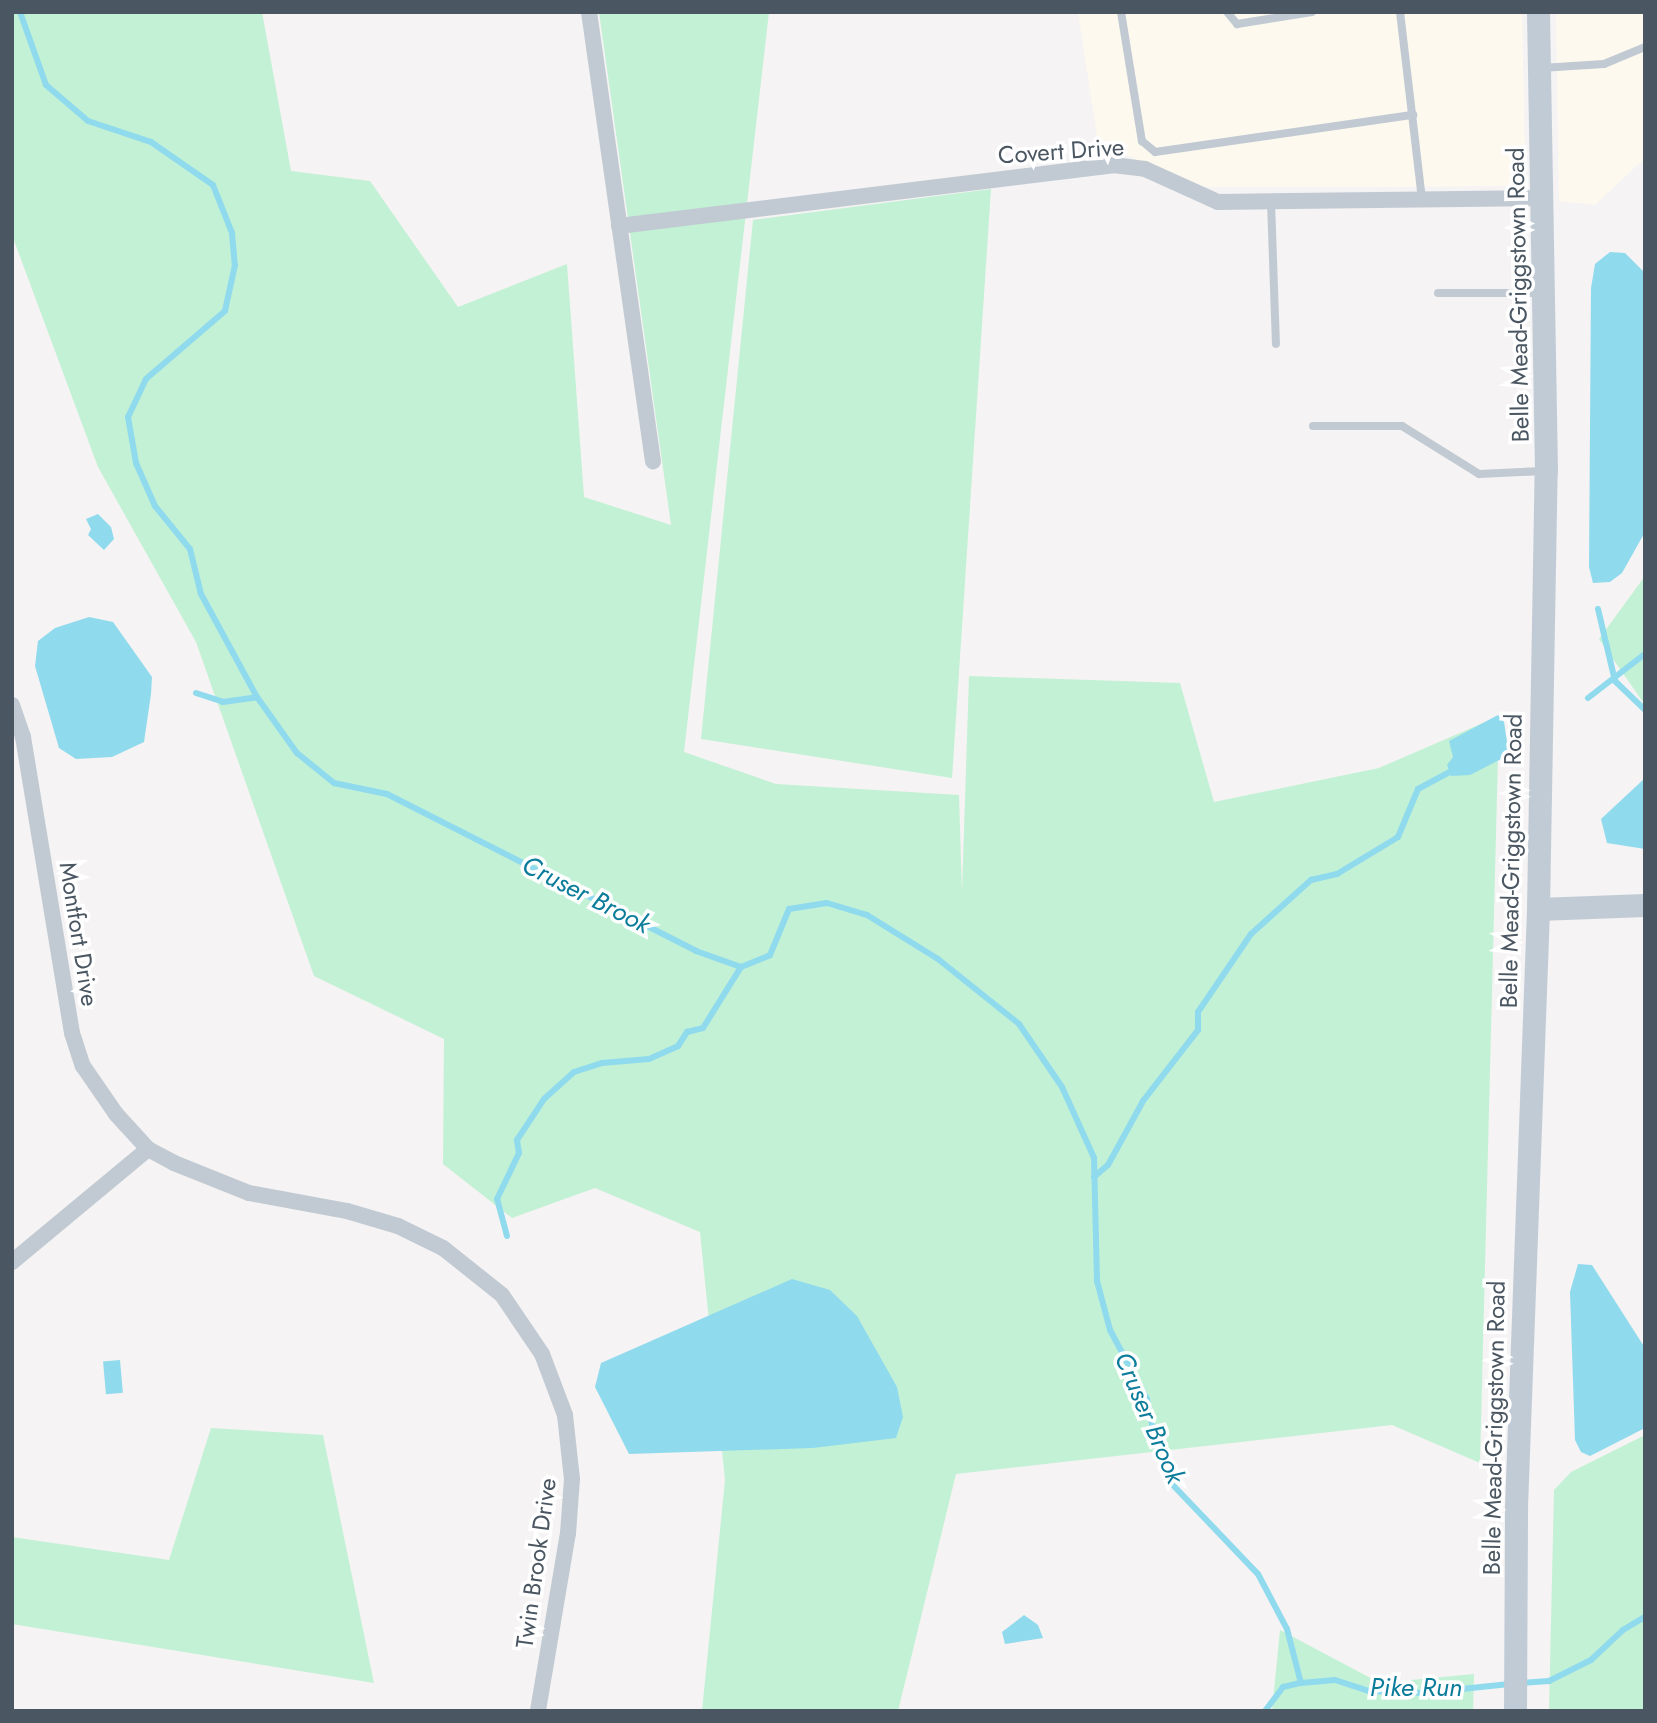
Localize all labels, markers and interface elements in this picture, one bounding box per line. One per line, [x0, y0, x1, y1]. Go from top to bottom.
street label: Covert Drive [997, 132, 1125, 170]
street label: Belle Mead-Griggstown Road [1501, 147, 1535, 443]
street label: Belle Mead-Griggstown Road [1494, 713, 1528, 1009]
water label: Cruser Brook [517, 849, 655, 941]
street label: Montfort Drive [53, 860, 105, 1008]
street label: Belle Mead-Griggstown Road [1477, 1280, 1511, 1576]
water label: Cruser Brook [1107, 1348, 1191, 1488]
street label: Twin Brook Drive [510, 1476, 562, 1650]
water label: Pike Run [1370, 1672, 1462, 1704]

